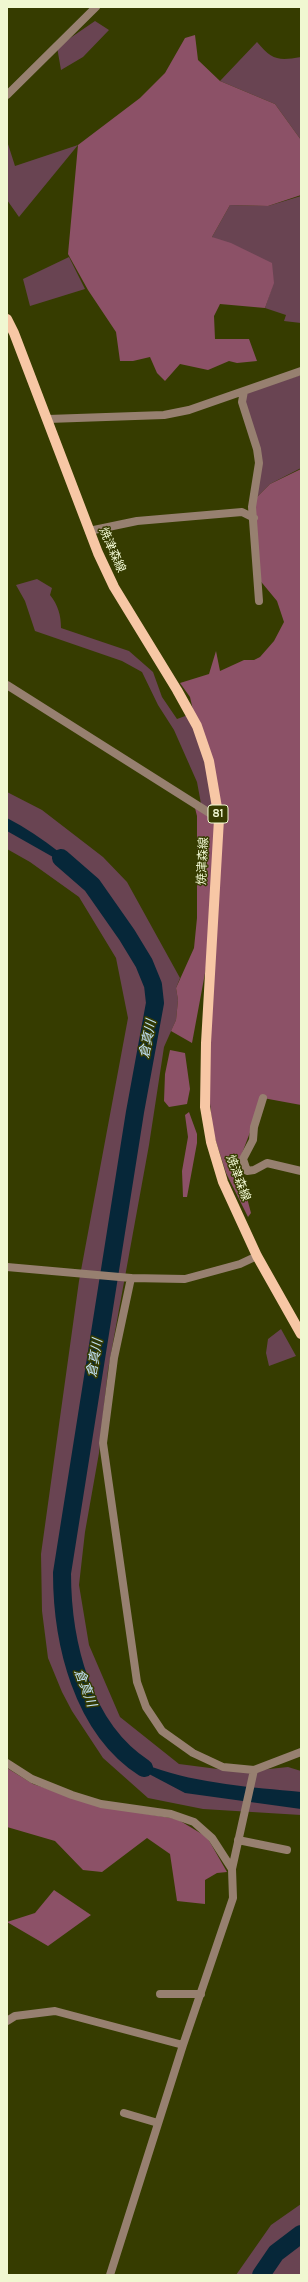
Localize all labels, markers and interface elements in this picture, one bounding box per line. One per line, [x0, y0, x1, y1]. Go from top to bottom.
street label: 焼津森線 [96, 525, 128, 575]
road number: 81 [208, 805, 228, 823]
street label: 焼津森線 [195, 837, 211, 885]
water label: 倉真川 [137, 1018, 159, 1060]
street label: 焼津森線 [223, 1153, 253, 1203]
water label: 倉真川 [84, 1338, 106, 1378]
water label: 倉真川 [71, 1667, 99, 1709]

